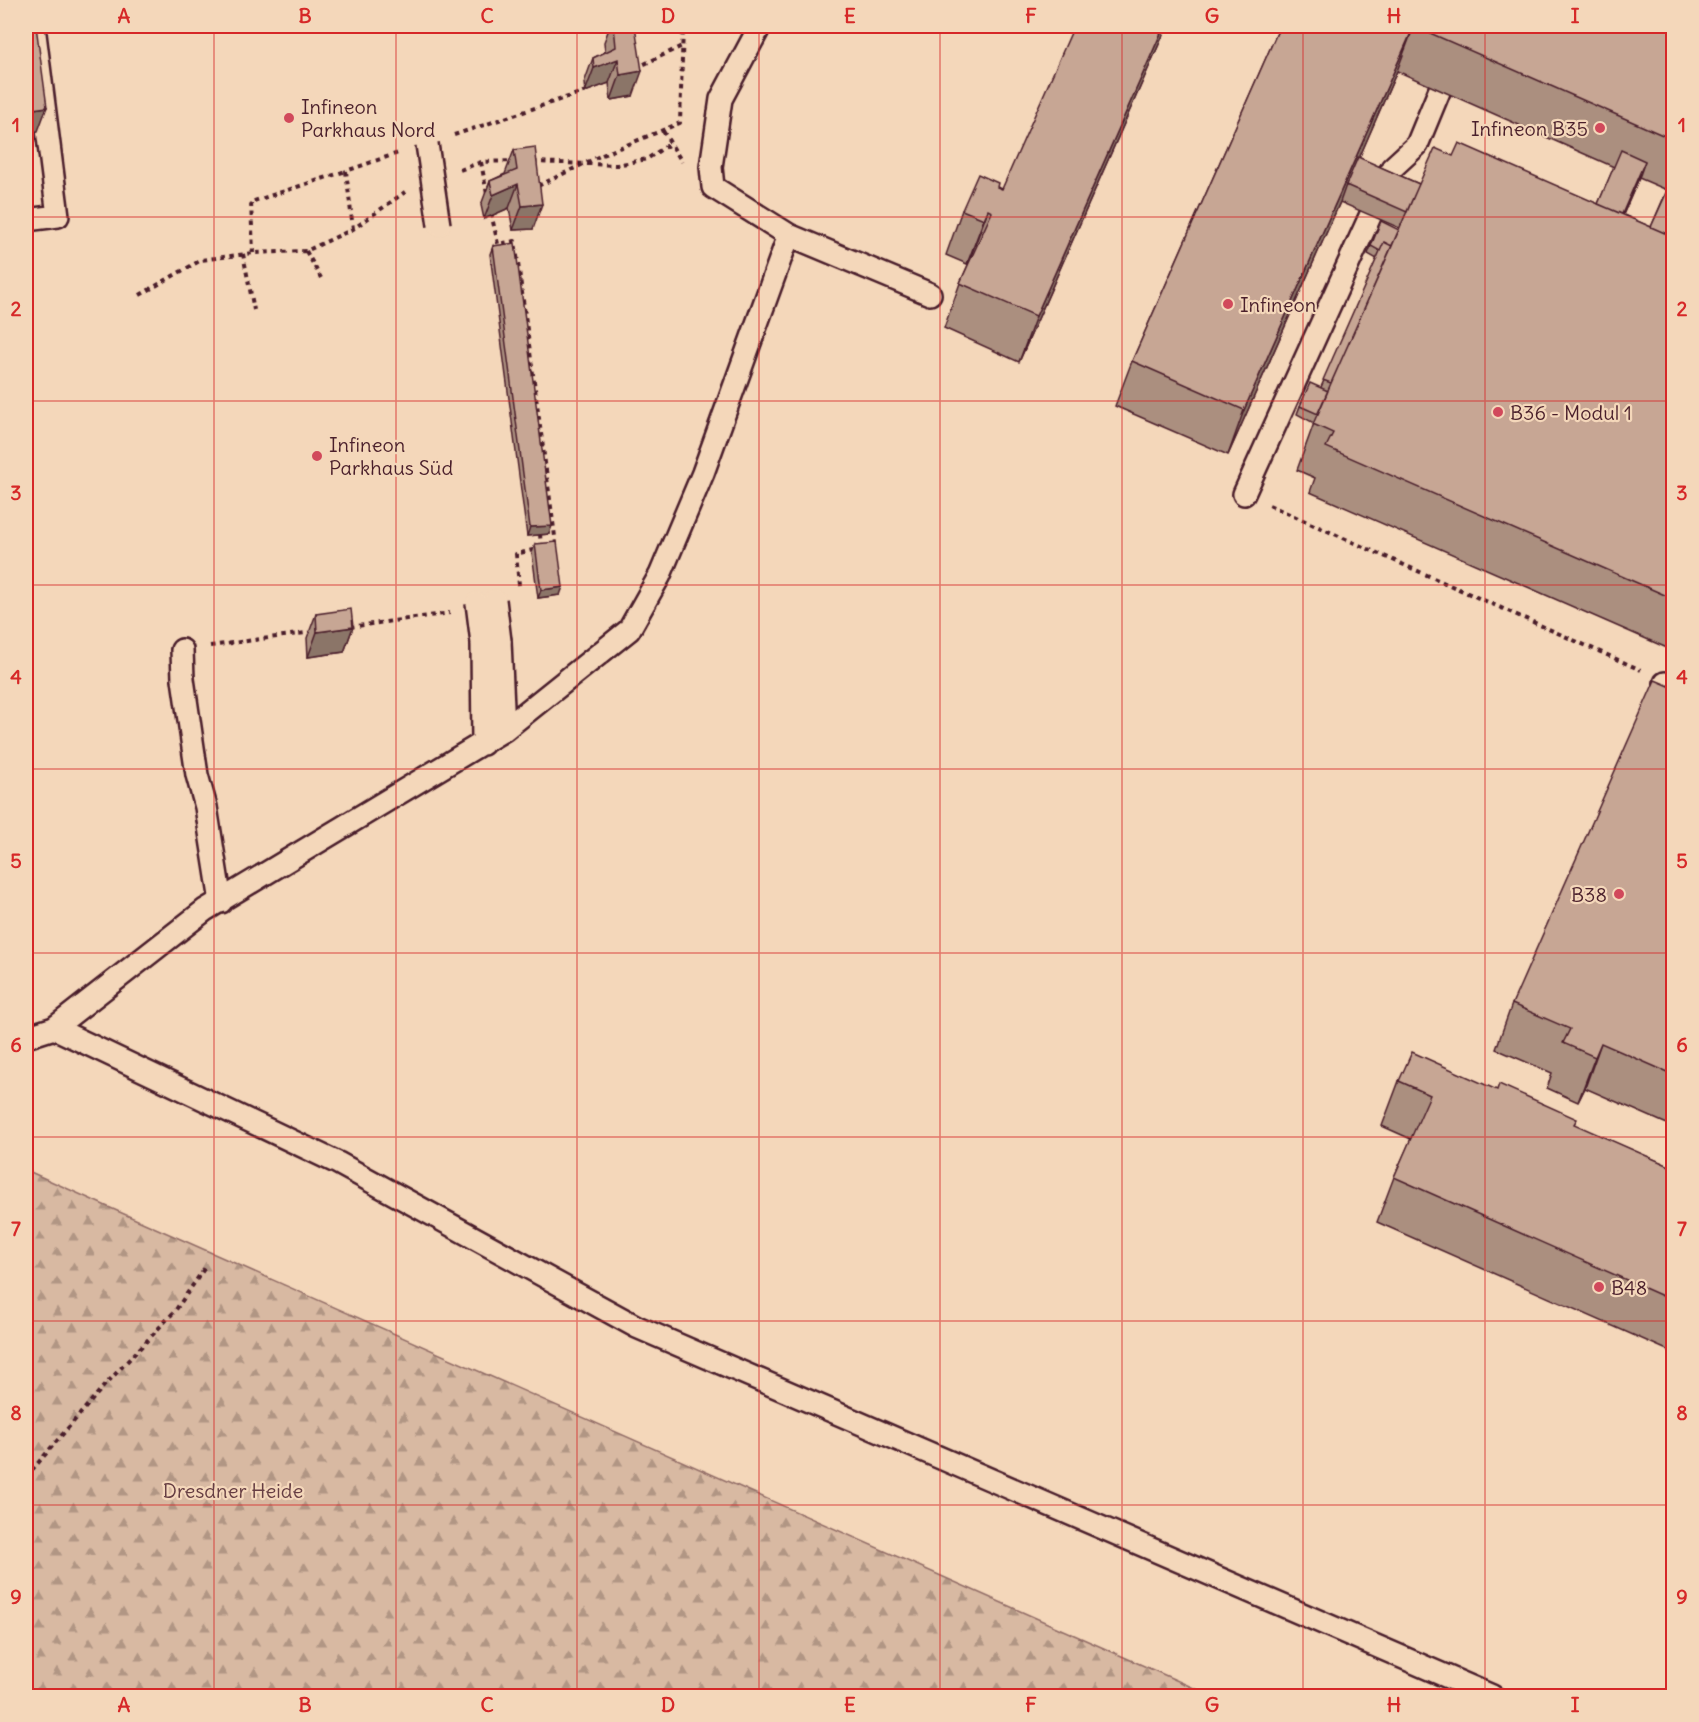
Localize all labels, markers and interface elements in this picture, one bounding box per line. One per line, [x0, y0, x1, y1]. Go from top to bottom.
text: A [118, 3, 131, 28]
text: B [298, 3, 312, 28]
text: C [480, 3, 494, 28]
text: D [661, 3, 675, 28]
text: E [844, 3, 856, 28]
text: F [1025, 3, 1037, 28]
text: G [1205, 3, 1219, 28]
text: H [1387, 3, 1401, 28]
text: I [1571, 3, 1580, 28]
place label: Infineon Parkhaus Nord [301, 94, 436, 142]
marker: Infineon Parkhaus Nord [282, 111, 296, 125]
text: 1 [12, 112, 20, 137]
text: 1 [1678, 112, 1686, 137]
place label: Infineon B35 [1471, 116, 1588, 141]
marker: Infineon B35 [1593, 121, 1607, 135]
place label: Infineon [1240, 292, 1316, 317]
text: 2 [11, 296, 22, 321]
text: 2 [1677, 296, 1688, 321]
marker: Infineon [1221, 297, 1235, 311]
place label: B36 - Modul 1 [1510, 400, 1632, 425]
marker: B36 - Modul 1 [1491, 405, 1505, 419]
place label: Infineon Parkhaus Süd [329, 432, 453, 480]
marker: Infineon Parkhaus Süd [310, 449, 324, 463]
text: 3 [10, 480, 22, 505]
text: 3 [1676, 480, 1688, 505]
text: 4 [10, 664, 22, 689]
text: 4 [1676, 664, 1688, 689]
text: 5 [10, 848, 22, 873]
text: 5 [1676, 848, 1688, 873]
place label: B38 [1571, 882, 1607, 907]
marker: B38 [1612, 887, 1626, 901]
text: 6 [10, 1032, 22, 1057]
text: 6 [1676, 1032, 1688, 1057]
text: 7 [11, 1216, 21, 1241]
text: 7 [1677, 1216, 1687, 1241]
place label: B48 [1611, 1275, 1647, 1300]
marker: B48 [1592, 1280, 1606, 1294]
text: 8 [10, 1400, 22, 1425]
text: 8 [1676, 1400, 1688, 1425]
park label: Dresdner Heide [163, 1478, 303, 1503]
text: 9 [10, 1584, 22, 1609]
text: 9 [1676, 1584, 1688, 1609]
text: A [118, 1692, 131, 1717]
text: B [298, 1692, 312, 1717]
text: C [480, 1692, 494, 1717]
text: D [661, 1692, 675, 1717]
text: E [844, 1692, 856, 1717]
text: F [1025, 1692, 1037, 1717]
text: G [1205, 1692, 1219, 1717]
text: H [1387, 1692, 1401, 1717]
text: I [1571, 1692, 1580, 1717]

